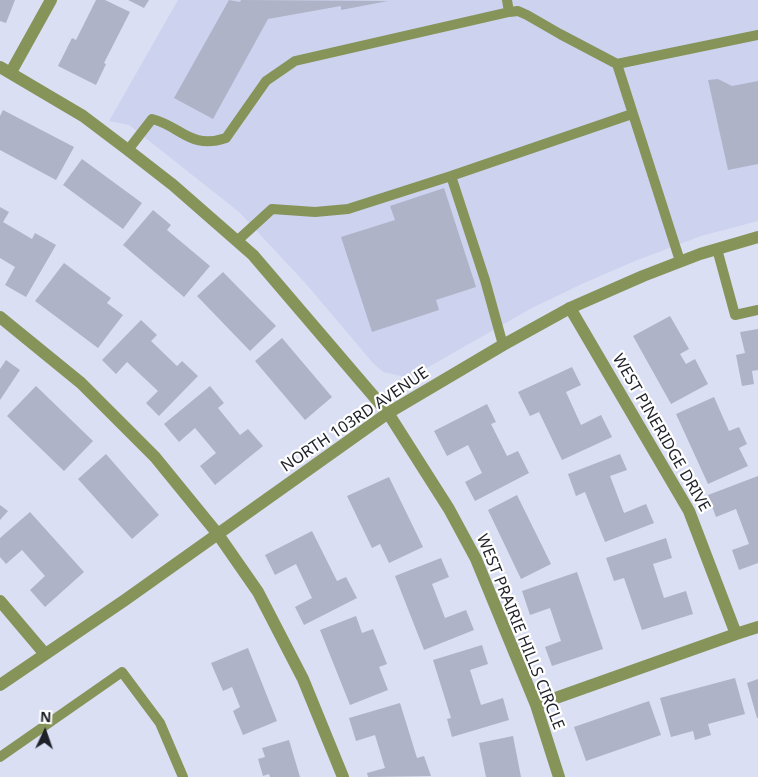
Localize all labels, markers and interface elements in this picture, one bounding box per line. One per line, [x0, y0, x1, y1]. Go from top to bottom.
street label: WEST PINERIDGE DRIVE [608, 351, 714, 515]
street label: NORTH 103RD AVENUE [278, 364, 432, 476]
street label: WEST PRAIRIE HILLS CIRCLE [472, 531, 568, 733]
north arrow [20, 707, 70, 757]
text: N [40, 707, 52, 726]

